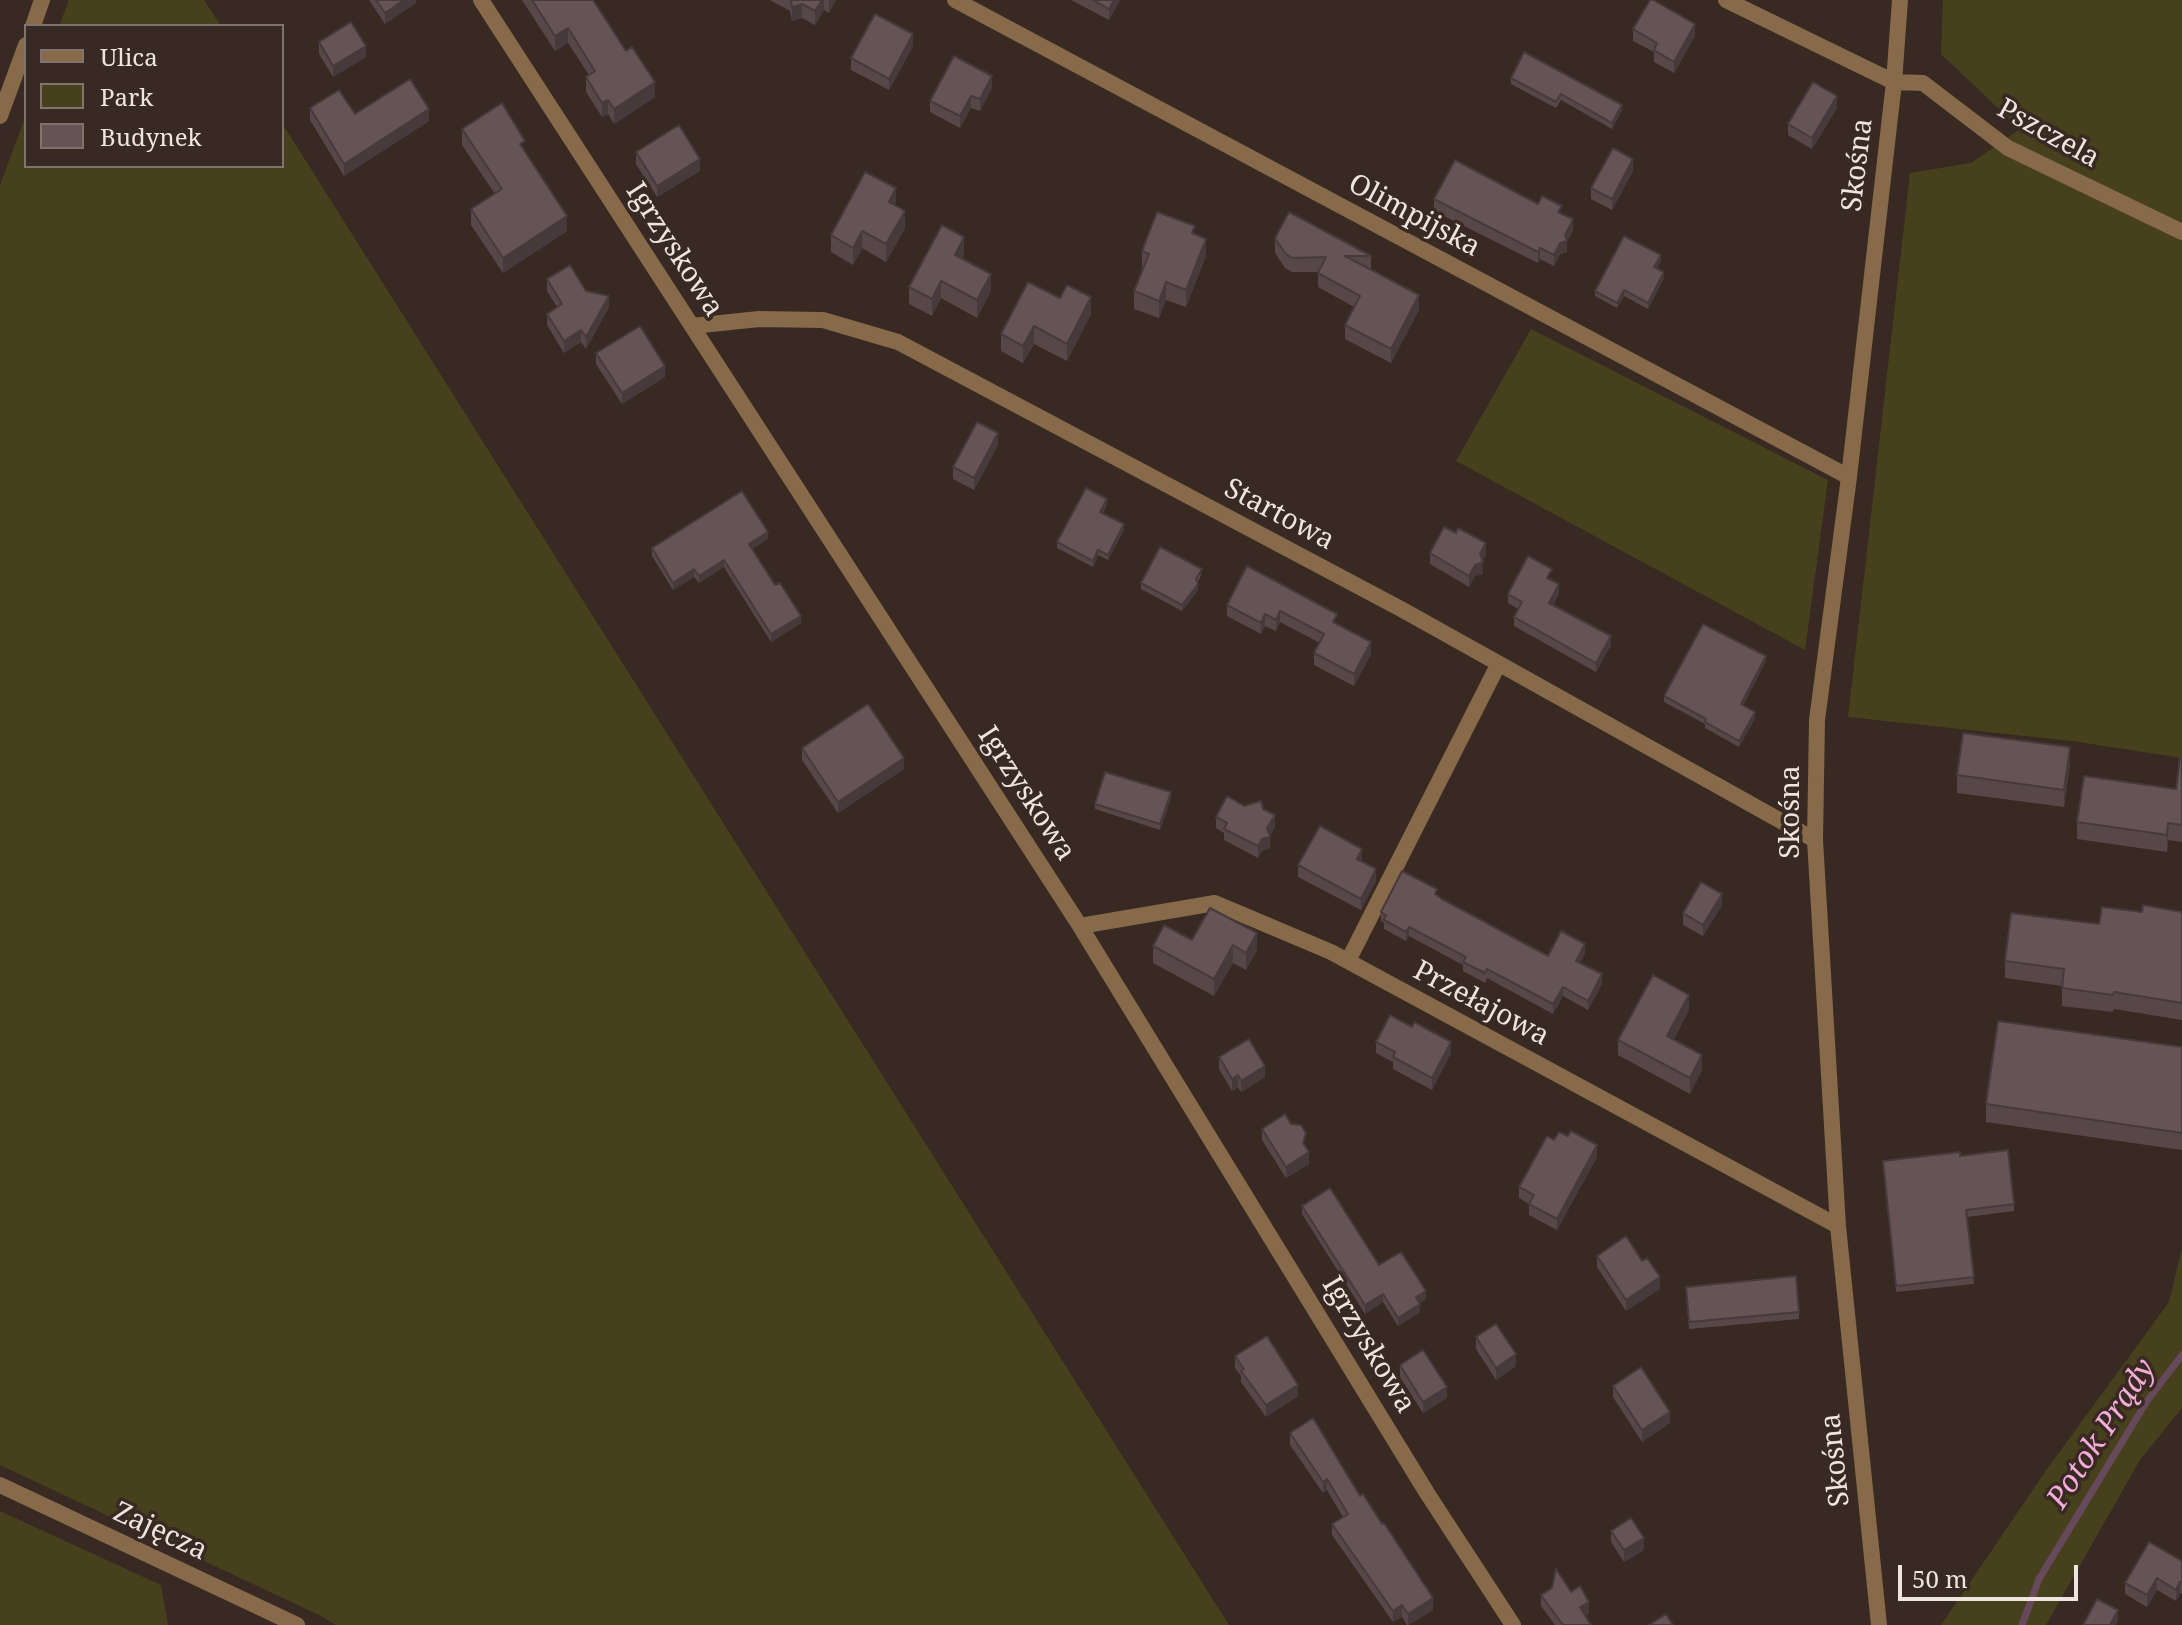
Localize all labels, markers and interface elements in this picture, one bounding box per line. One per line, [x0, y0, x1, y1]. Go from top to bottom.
legend [24, 24, 284, 168]
text: Ulica [100, 40, 158, 73]
text: Park [100, 80, 153, 113]
street label: Pszczela [1991, 92, 2105, 176]
street label: Skośna [1836, 116, 1880, 214]
text: Budynek [100, 120, 202, 153]
street label: Olimpijska [1342, 167, 1486, 265]
street label: Igrzyskowa [618, 177, 730, 323]
street label: Startowa [1218, 472, 1340, 558]
street label: Igrzyskowa [970, 721, 1082, 867]
street label: Skośna [1774, 765, 1808, 859]
street label: Przełajowa [1407, 954, 1555, 1054]
street label: Igrzyskowa [1314, 1271, 1422, 1419]
water label: Potok Prądy [2040, 1352, 2164, 1516]
street label: Skośna [1814, 1412, 1858, 1508]
street label: Zajęcza [108, 1496, 212, 1568]
scale bar [1902, 1549, 2082, 1599]
text: 50 m [1912, 1562, 1968, 1595]

